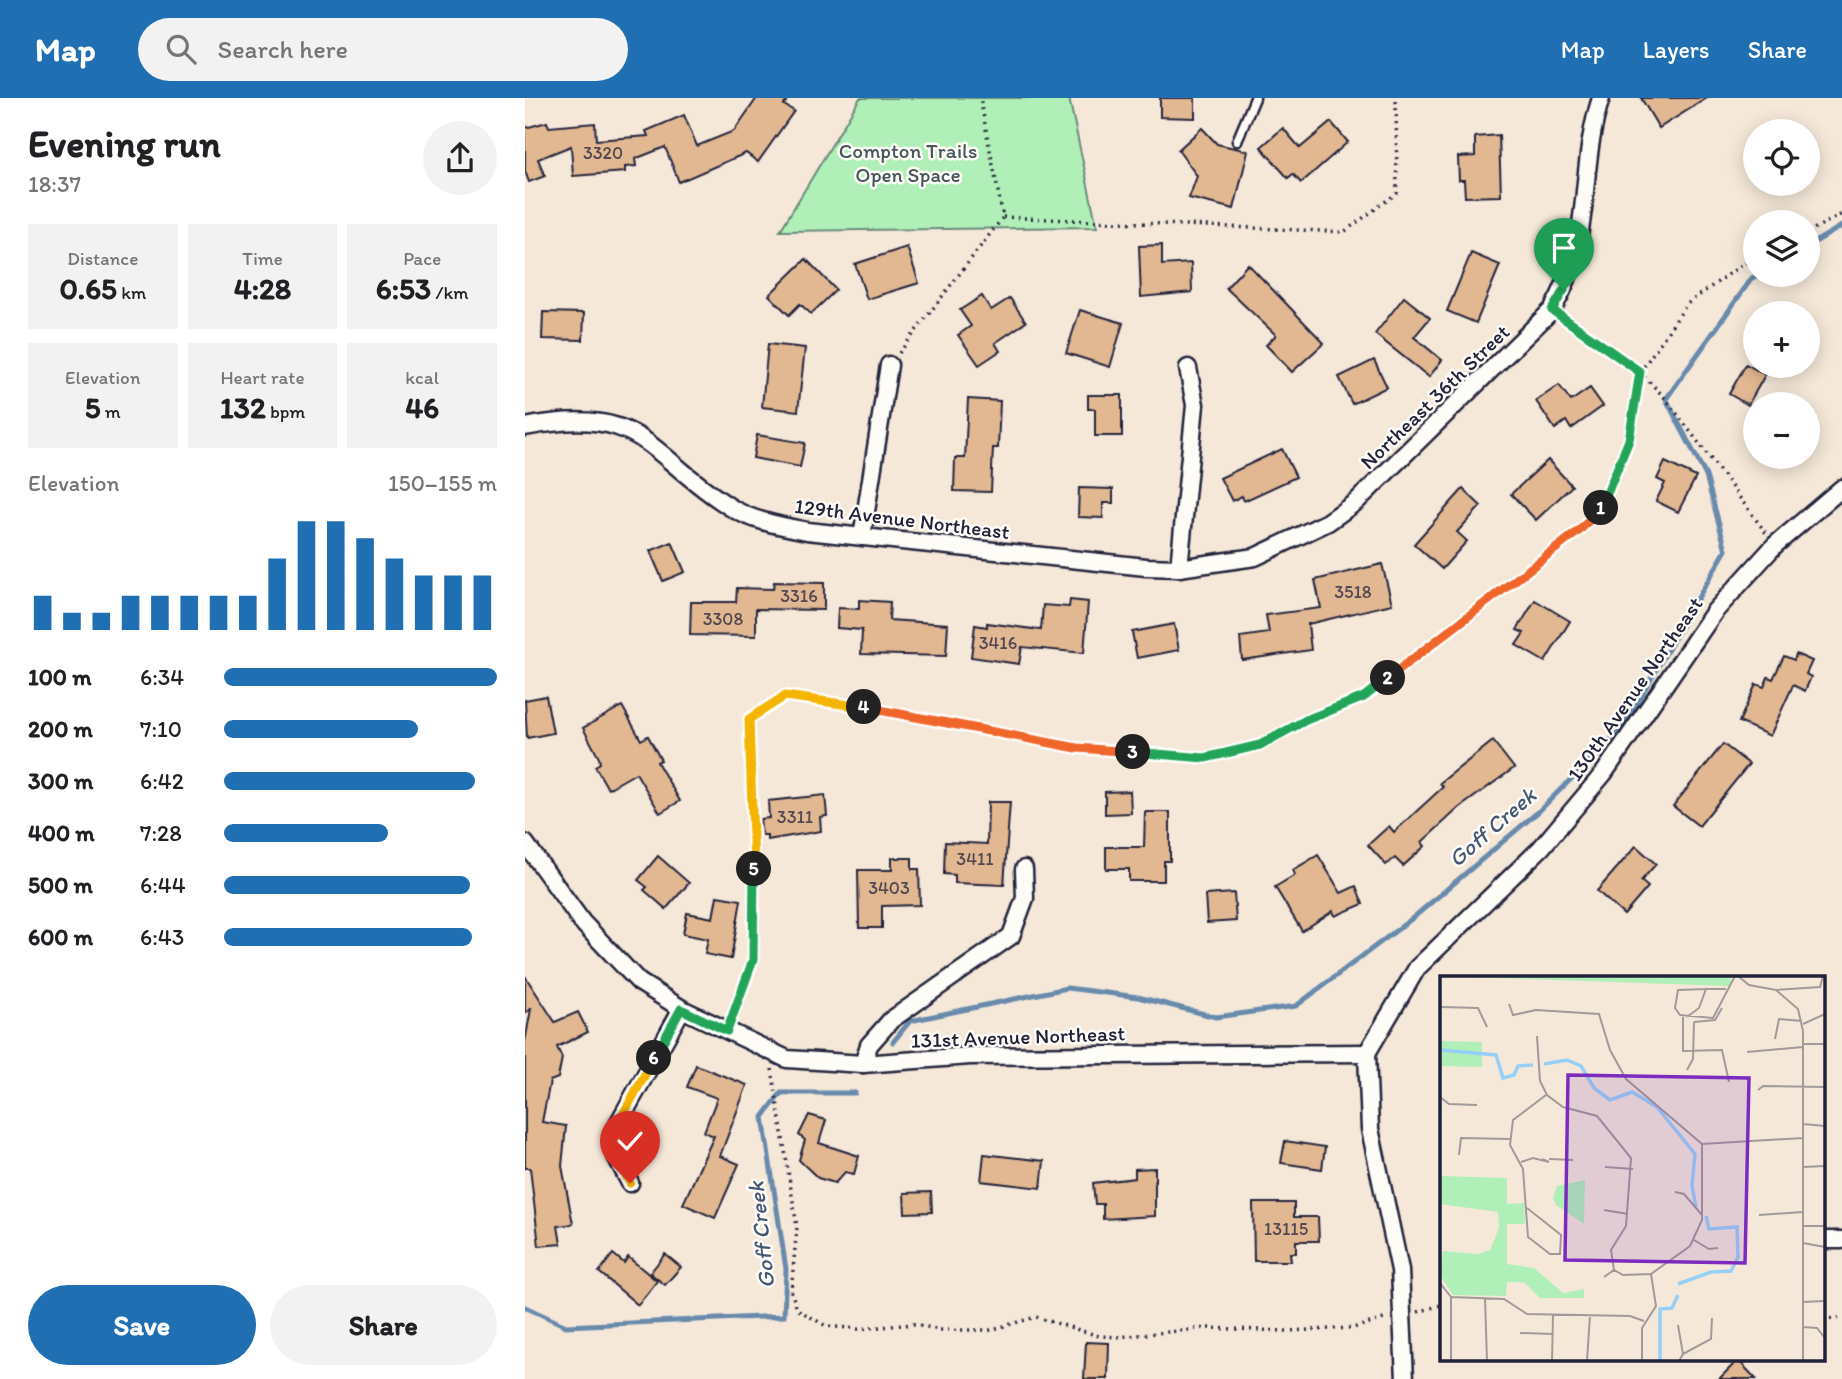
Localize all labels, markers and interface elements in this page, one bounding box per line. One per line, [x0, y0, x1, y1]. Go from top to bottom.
search box [138, 18, 628, 81]
text: Map [35, 30, 96, 69]
icon: search [162, 30, 200, 68]
text: Search here [218, 33, 348, 65]
text: Map [1561, 35, 1605, 64]
text: Layers [1643, 35, 1710, 64]
text: Share [1748, 35, 1807, 64]
map controls [1743, 119, 1820, 469]
button: locate [1743, 119, 1820, 196]
text: Evening run [28, 121, 221, 167]
button: share [423, 121, 497, 195]
park label: Compton Trails Open Space [839, 138, 977, 187]
house number: 3320 [583, 142, 623, 164]
text: 18:37 [28, 170, 81, 198]
button: layers [1743, 210, 1820, 287]
pin [1534, 218, 1594, 290]
icon: arrive [1545, 229, 1583, 267]
text: Distance [67, 247, 138, 270]
text: Time [242, 247, 283, 270]
text: Pace [403, 247, 441, 270]
text: 0.65 [59, 270, 117, 307]
text: 4:28 [234, 270, 291, 307]
text: 6:53 [376, 270, 431, 307]
text: km [117, 281, 146, 304]
text: /km [431, 281, 469, 304]
button: + [1743, 301, 1820, 378]
street label: Northeast 36th Street [1355, 319, 1514, 474]
text: Elevation [65, 366, 141, 389]
text: Heart rate [220, 366, 305, 389]
text: kcal [405, 366, 439, 389]
text: 5 [85, 389, 101, 426]
text: 132 [220, 389, 266, 426]
text: 46 [405, 389, 439, 426]
button: − [1743, 392, 1820, 469]
text: m [101, 400, 121, 423]
text: bpm [266, 400, 305, 423]
text: Elevation [28, 469, 119, 497]
text: 150–155 m [388, 469, 497, 497]
pin: 1 [1583, 490, 1619, 526]
street label: 129th Avenue Northeast [793, 493, 1011, 544]
text: 1 [1596, 496, 1605, 519]
house number: 3518 [1334, 581, 1372, 603]
house number: 3316 [780, 585, 818, 607]
street label: 130th Avenue Northeast [1562, 592, 1708, 786]
house number: 3308 [703, 608, 743, 630]
house number: 3416 [979, 632, 1017, 654]
pin: 2 [1371, 660, 1405, 696]
text: 100 m [28, 663, 92, 691]
text: 6:34 [140, 663, 184, 691]
text: 2 [1383, 666, 1393, 689]
pin: 4 [847, 690, 881, 724]
text: 4 [858, 695, 869, 718]
text: 200 m [28, 715, 93, 743]
text: 7:10 [140, 715, 182, 743]
pin: 3 [1115, 734, 1151, 770]
text: 3 [1127, 740, 1138, 763]
text: 300 m [28, 767, 93, 795]
text: 6:42 [140, 767, 184, 795]
water label: Goff Creek [1442, 780, 1543, 873]
house number: 3311 [777, 806, 813, 828]
text: 400 m [28, 819, 95, 847]
text: 7:28 [140, 819, 182, 847]
house number: 3411 [956, 848, 994, 870]
pin: 5 [737, 852, 771, 886]
text: 5 [749, 857, 758, 880]
text: 500 m [28, 871, 93, 899]
text: 6:44 [140, 871, 185, 899]
house number: 3403 [868, 877, 910, 899]
text: 600 m [28, 923, 93, 951]
text: 6:43 [140, 923, 184, 951]
inset map [1440, 976, 1825, 1362]
street label: 131st Avenue Northeast [910, 1020, 1126, 1053]
pin: 6 [636, 1040, 671, 1076]
text: 6 [648, 1046, 659, 1069]
pin [600, 1111, 660, 1183]
icon: check [611, 1122, 649, 1160]
water label: Goff Creek [741, 1179, 781, 1290]
house number: 13115 [1264, 1218, 1308, 1240]
button: Save [28, 1285, 256, 1365]
button: Share [270, 1285, 497, 1365]

